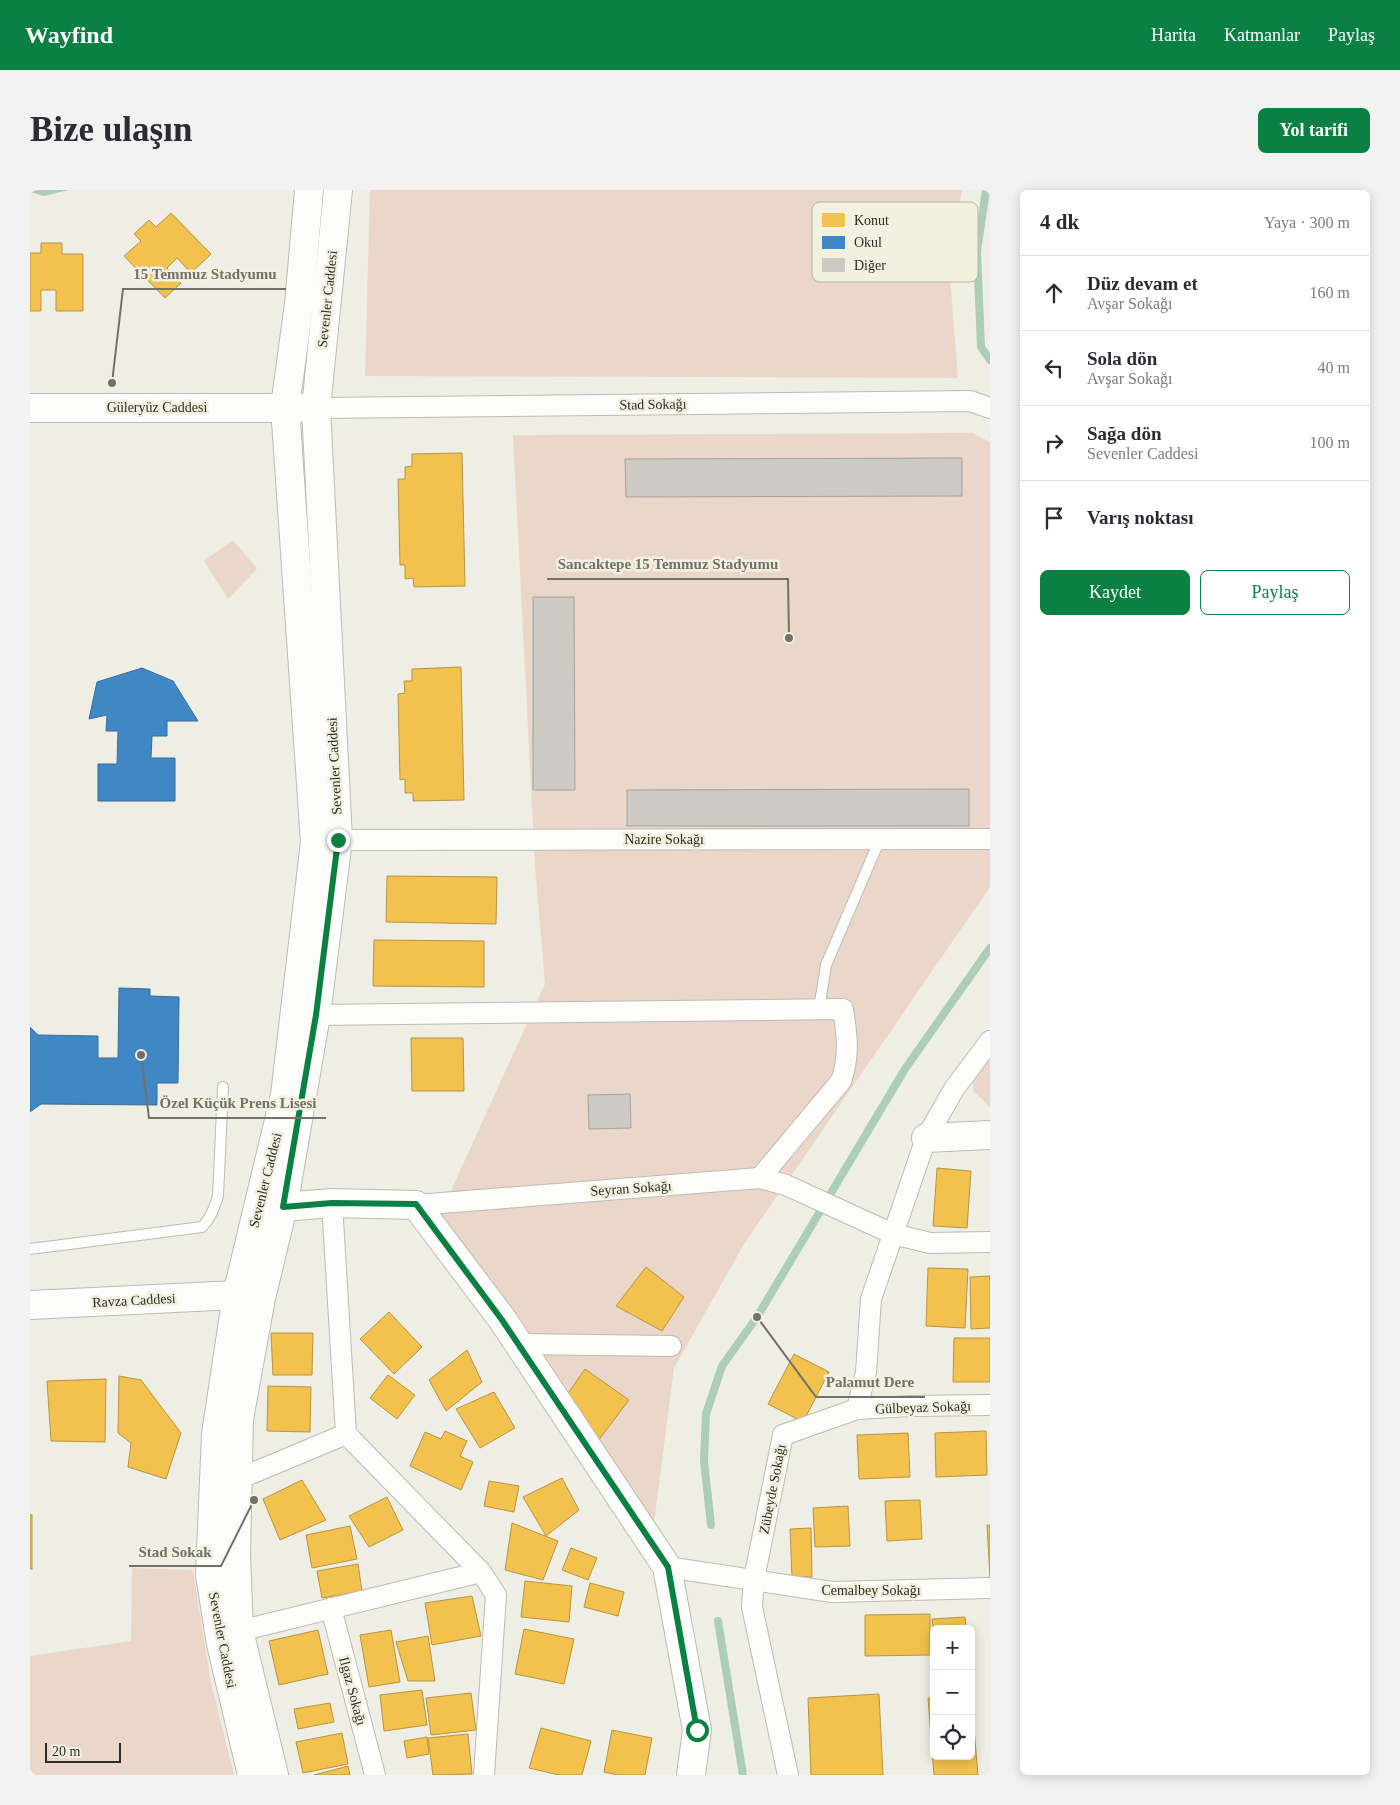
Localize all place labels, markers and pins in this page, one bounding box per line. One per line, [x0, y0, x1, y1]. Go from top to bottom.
callout: 15 Temmuz Stadyumu [123, 259, 286, 289]
callout: Sancaktepe 15 Temmuz Stadyumu [547, 549, 788, 579]
callout: Özel Küçük Prens Lisesi [149, 1088, 326, 1118]
callout: Palamut Dere [816, 1367, 925, 1397]
callout: Stad Sokak [129, 1536, 221, 1566]

